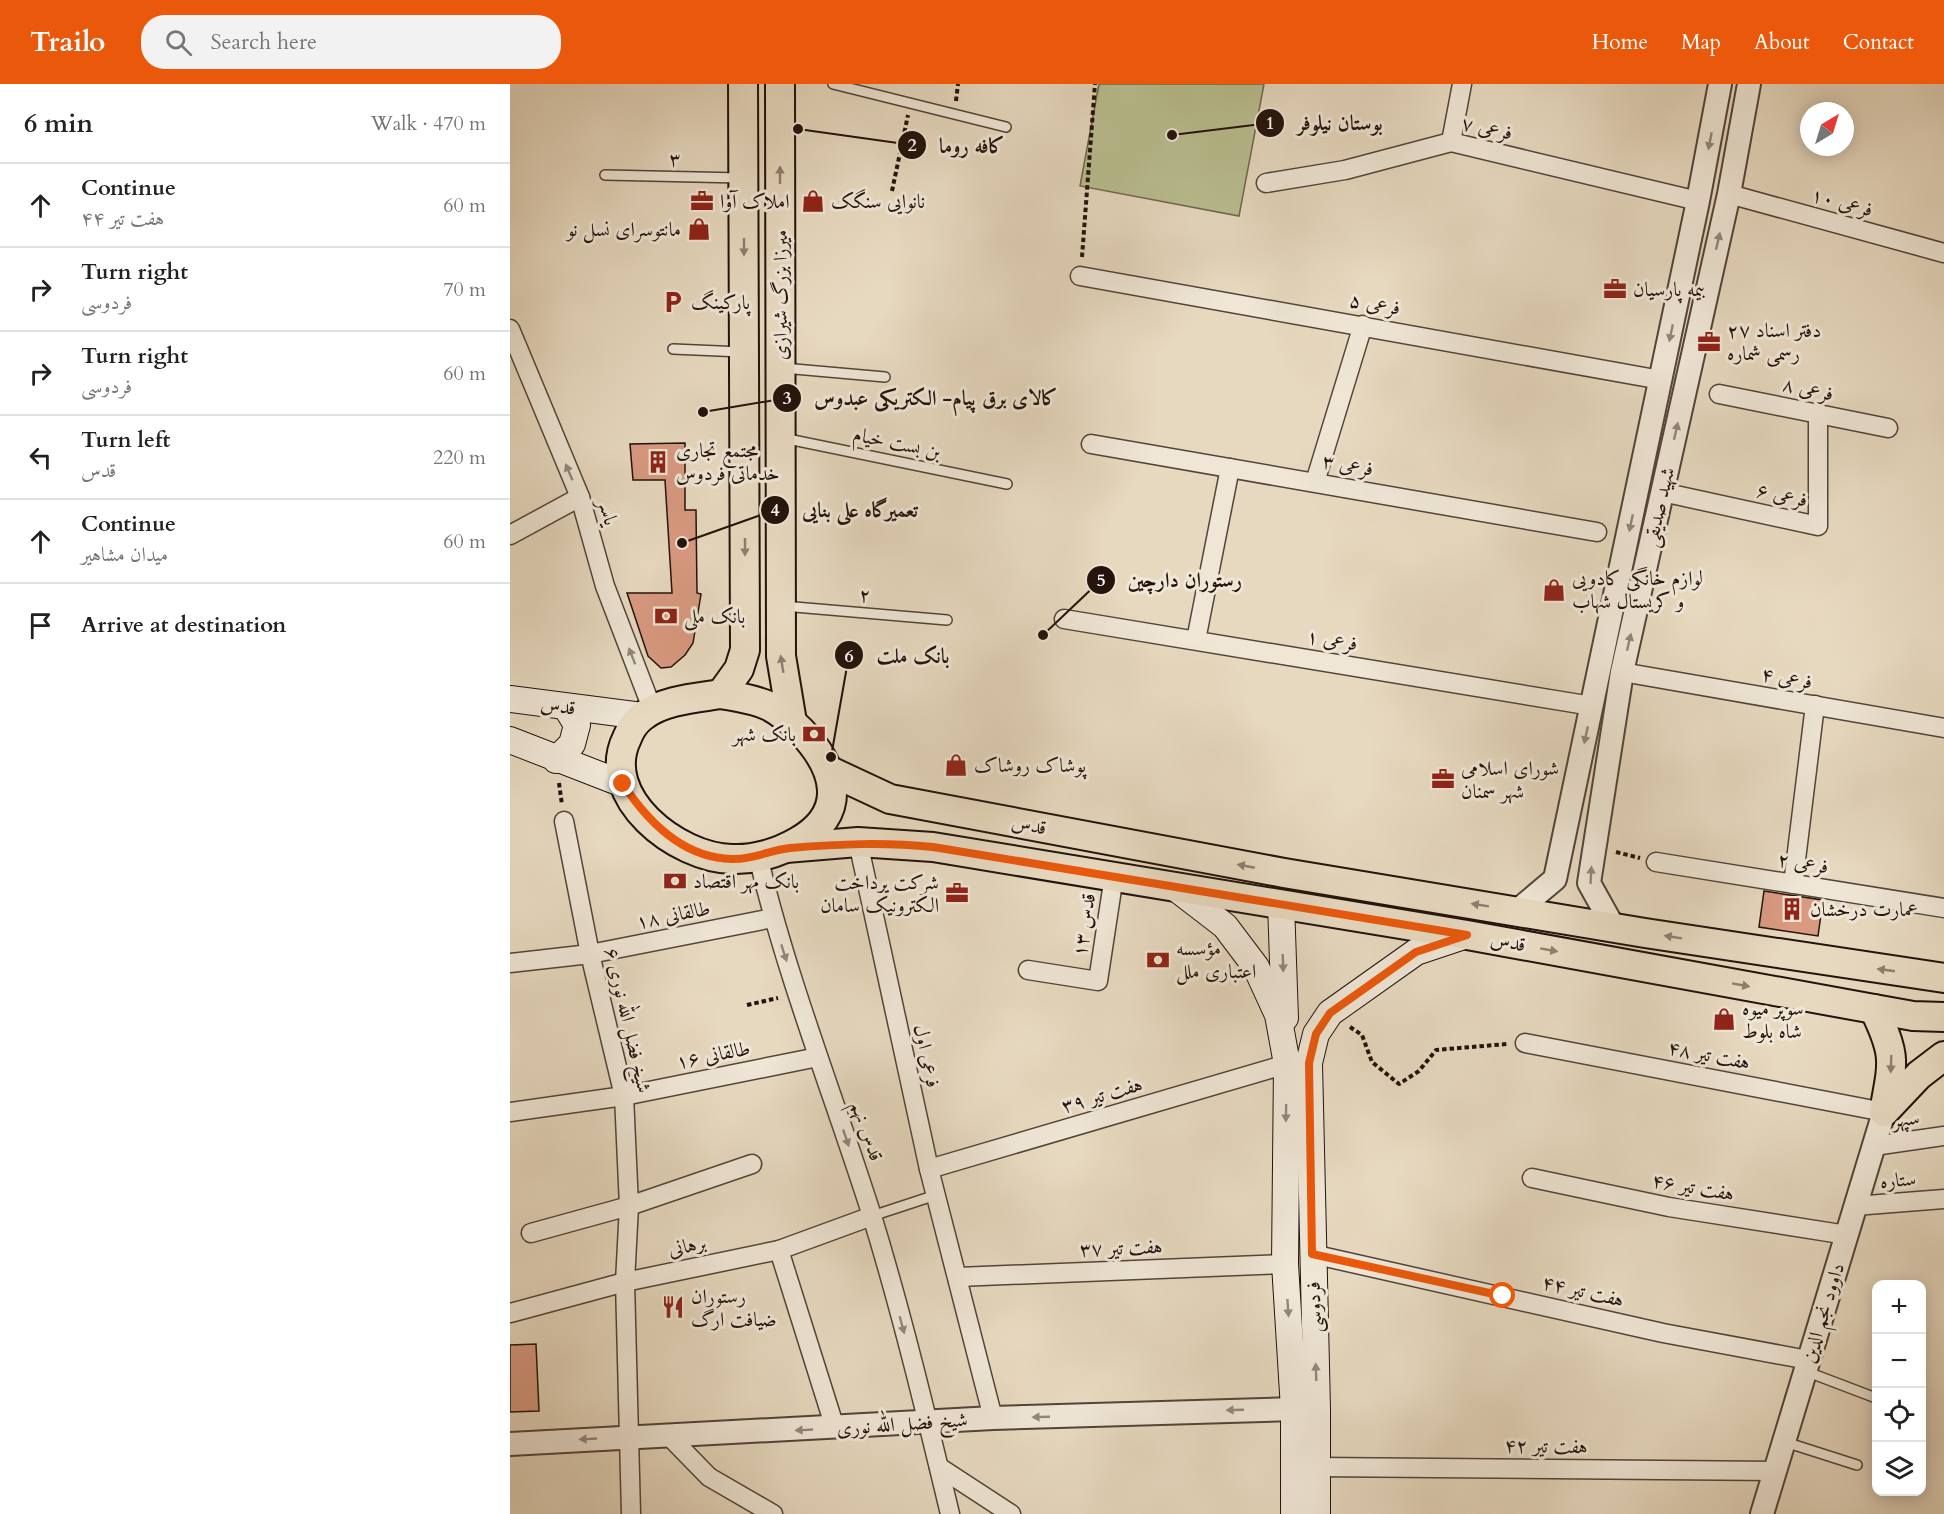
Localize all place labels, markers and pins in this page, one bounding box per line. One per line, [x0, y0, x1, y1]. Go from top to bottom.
callout: بوستان نیلوفر [1255, 103, 1394, 142]
callout: کافه روما [897, 126, 1017, 165]
office icon: املاک آوا [689, 188, 715, 214]
place label: املاک آوا [720, 188, 790, 215]
shop icon: نانوایی سنگک [800, 188, 826, 214]
place label: نانوایی سنگک [831, 188, 925, 215]
place label: مانتوسرای نسل نو [565, 216, 681, 244]
shop icon: مانتوسرای نسل نو [686, 216, 712, 242]
office icon: بیمه پارسیان [1602, 276, 1628, 302]
place label: بیمه پارسیان [1633, 276, 1706, 304]
parking icon: پارکینگ [660, 289, 686, 315]
place label: پارکینگ [691, 289, 751, 317]
place label: ۲۷ دفتر اسناد رسمی شماره [1727, 317, 1821, 367]
office icon: ۲۷ دفتر اسناد رسمی شماره [1696, 329, 1722, 355]
callout: کالای برق پیام- الکتریکی عبدوس [772, 378, 1070, 417]
place label: مجتمع تجاری خدماتی فردوس [676, 437, 780, 487]
building icon: مجتمع تجاری خدماتی فردوس [645, 449, 671, 475]
callout: تعمیرگاه علی بنایی [760, 490, 930, 529]
callout: رستوران دارچین [1086, 560, 1254, 599]
place label: لوازم خانگی کادویی و کریستال شهاب [1572, 565, 1703, 615]
shop icon: لوازم خانگی کادویی و کریستال شهاب [1541, 577, 1567, 603]
bank icon: بانک ملی [653, 603, 679, 629]
place label: بانک ملی [684, 603, 745, 631]
callout: بانک ملت [834, 636, 961, 675]
place label: بانک شهر [731, 721, 796, 748]
bank icon: بانک شهر [801, 721, 827, 747]
shop icon: پوشاک روشاک [943, 752, 969, 778]
place label: پوشاک روشاک [974, 752, 1087, 780]
place label: شورای اسلامی شهر سمنان [1461, 755, 1559, 805]
office icon: شورای اسلامی شهر سمنان [1430, 766, 1456, 792]
bank icon: بانک مهر اقتصاد [662, 868, 688, 894]
place label: بانک مهر اقتصاد [693, 868, 799, 895]
place label: شرکت پرداخت الکترونیک سامان [820, 869, 939, 919]
office icon: شرکت پرداخت الکترونیک سامان [944, 880, 970, 906]
building icon: عمارت درخشان [1779, 896, 1805, 922]
place label: عمارت درخشان [1810, 896, 1918, 923]
place label: مؤسسه اعتباری ملل [1176, 935, 1256, 985]
bank icon: مؤسسه اعتباری ملل [1145, 947, 1171, 973]
place label: سوپر میوه شاه بلوط [1742, 995, 1804, 1045]
shop icon: سوپر میوه شاه بلوط [1711, 1006, 1737, 1032]
place label: رستوران ضیافت ارگ [691, 1283, 777, 1333]
restaurant icon: رستوران ضیافت ارگ [660, 1294, 686, 1320]

